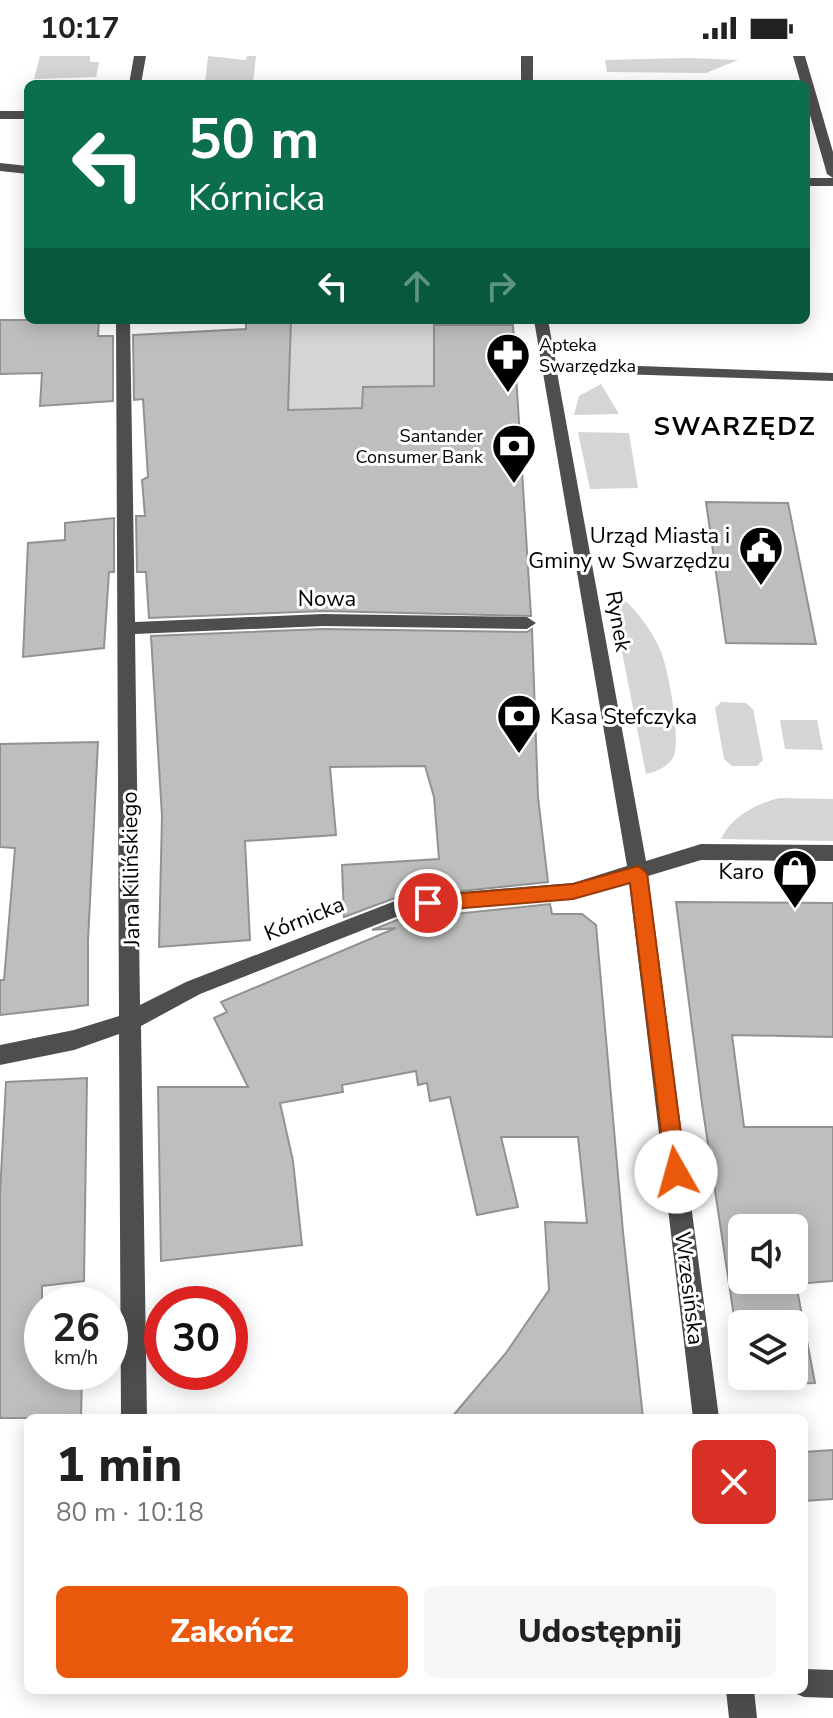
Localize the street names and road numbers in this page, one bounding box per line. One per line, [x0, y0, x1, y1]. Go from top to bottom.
street label: Nowa [298, 584, 356, 614]
street label: Rynek [598, 588, 638, 655]
street label: Jana Kilińskiego [115, 791, 147, 948]
street label: Kórnicka [260, 889, 349, 949]
street label: Wrzesińska [667, 1230, 711, 1346]

